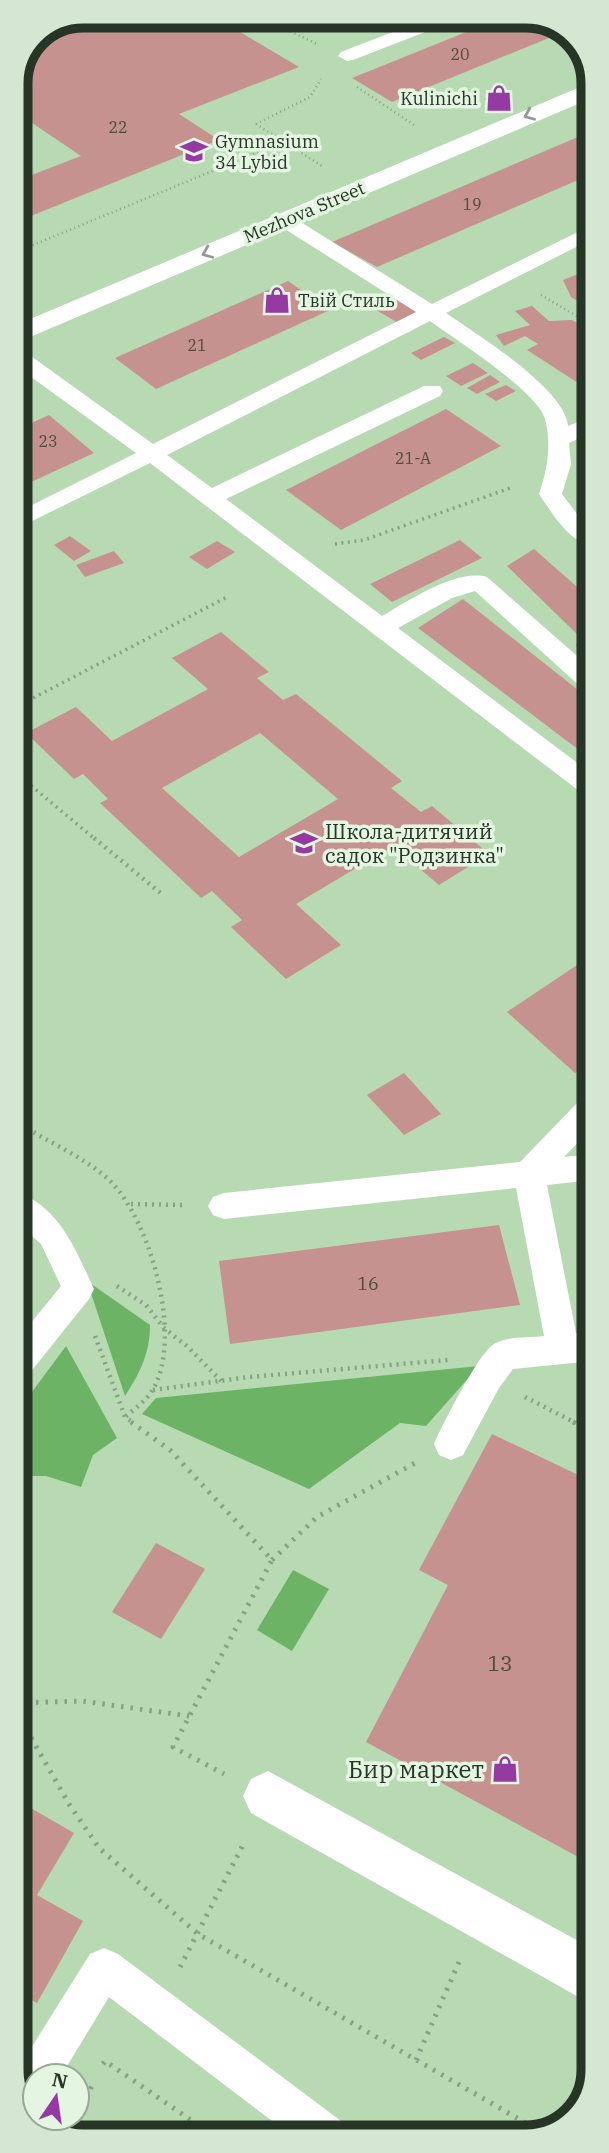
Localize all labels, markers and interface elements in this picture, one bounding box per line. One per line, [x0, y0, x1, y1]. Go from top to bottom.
house number: 20 [450, 44, 470, 64]
shop icon: Kulinichi [484, 83, 514, 113]
place label: Kulinichi [400, 87, 478, 110]
one-way arrow [524, 107, 536, 121]
house number: 22 [108, 117, 128, 137]
place label: Gymnasium 34 Lybid [215, 130, 319, 174]
school or university icon: Gymnasium 34 Lybid [179, 136, 209, 166]
street label: Mezhova Street [240, 176, 368, 248]
house number: 19 [462, 194, 482, 214]
one-way arrow [202, 245, 215, 259]
shop icon: Твій Стиль [262, 285, 292, 315]
place label: Твій Стиль [298, 289, 395, 312]
house number: 21 [187, 335, 207, 355]
house number: 23 [38, 431, 58, 451]
house number: 21-А [395, 448, 431, 468]
place label: Школа-дитячий садок "Родзинка" [325, 817, 504, 869]
school or university icon: Школа-дитячий садок "Родзинка" [289, 828, 319, 858]
house number: 16 [357, 1272, 379, 1295]
house number: 13 [487, 1649, 513, 1677]
place label: Бир маркет [348, 1753, 484, 1785]
shop icon: Бир маркет [490, 1754, 520, 1784]
north arrow [21, 2062, 91, 2132]
text: N [50, 2067, 70, 2094]

